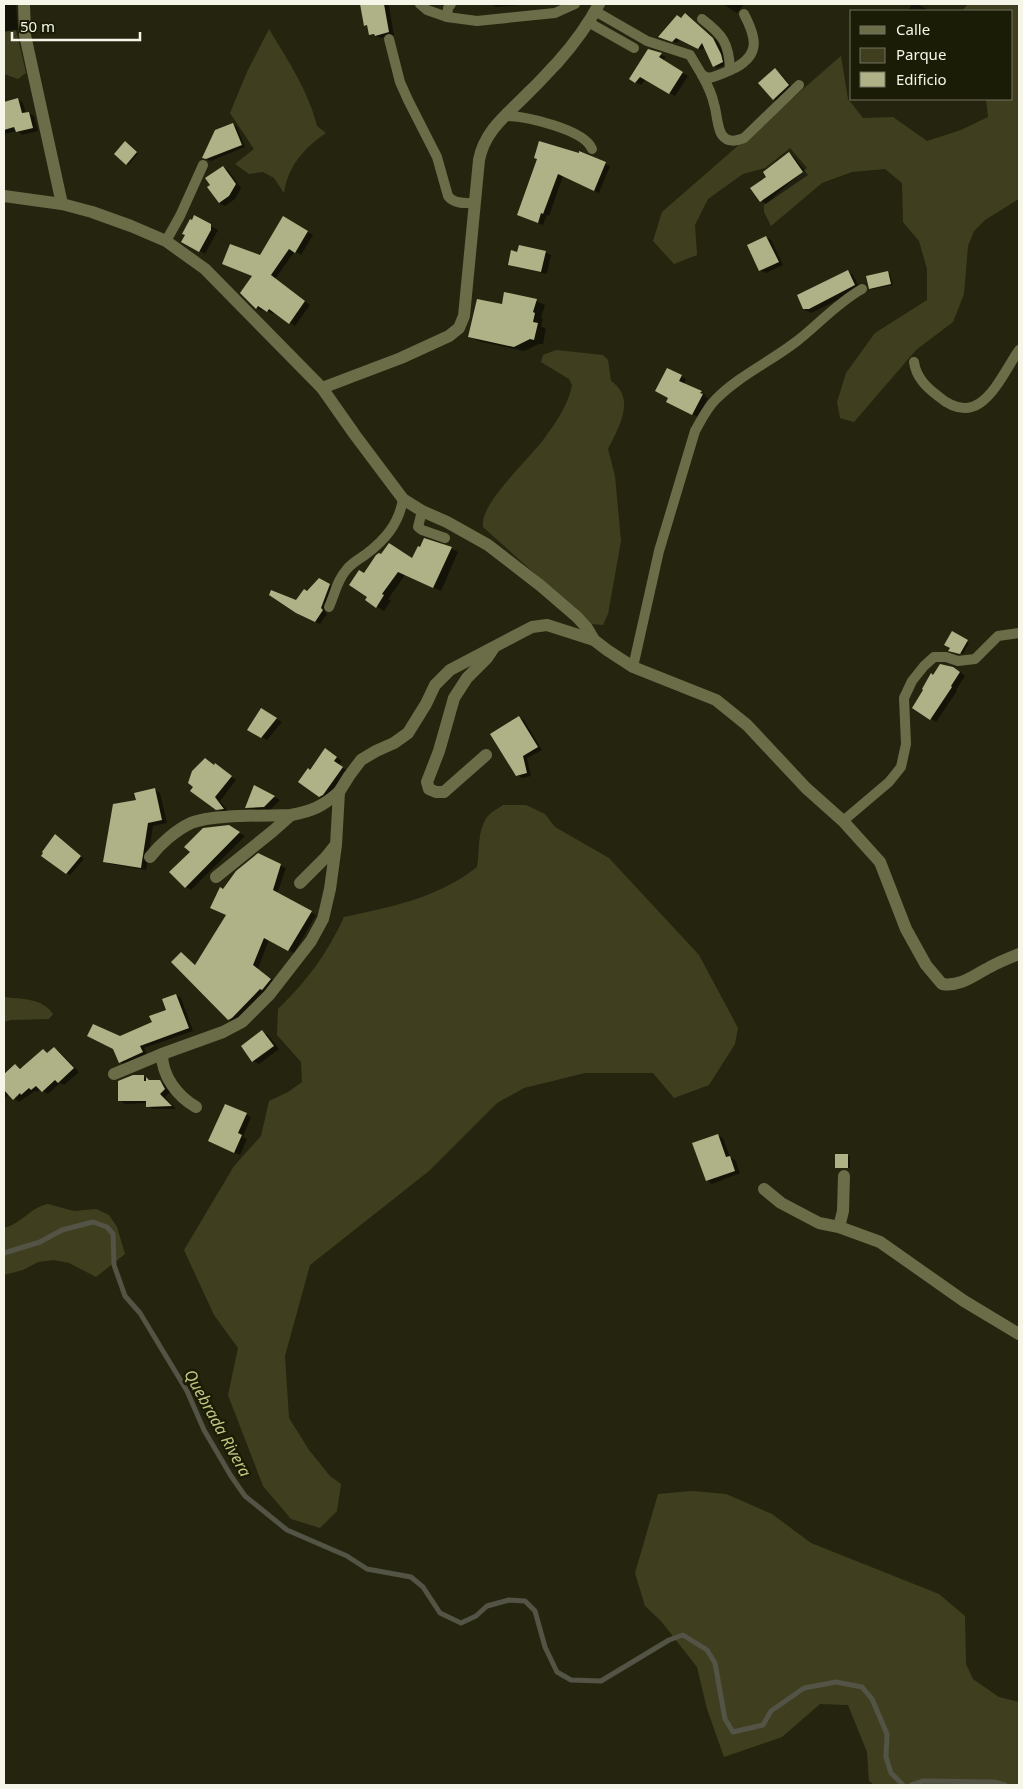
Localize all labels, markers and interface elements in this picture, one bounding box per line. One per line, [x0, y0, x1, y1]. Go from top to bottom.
scale bar [12, 10, 140, 42]
legend [850, 10, 1013, 100]
text: 50 m [20, 16, 55, 36]
text: Calle [896, 19, 930, 39]
text: Parque [896, 44, 946, 64]
text: Edificio [896, 69, 947, 89]
water label: Quebrada Rivera [179, 1365, 257, 1481]

